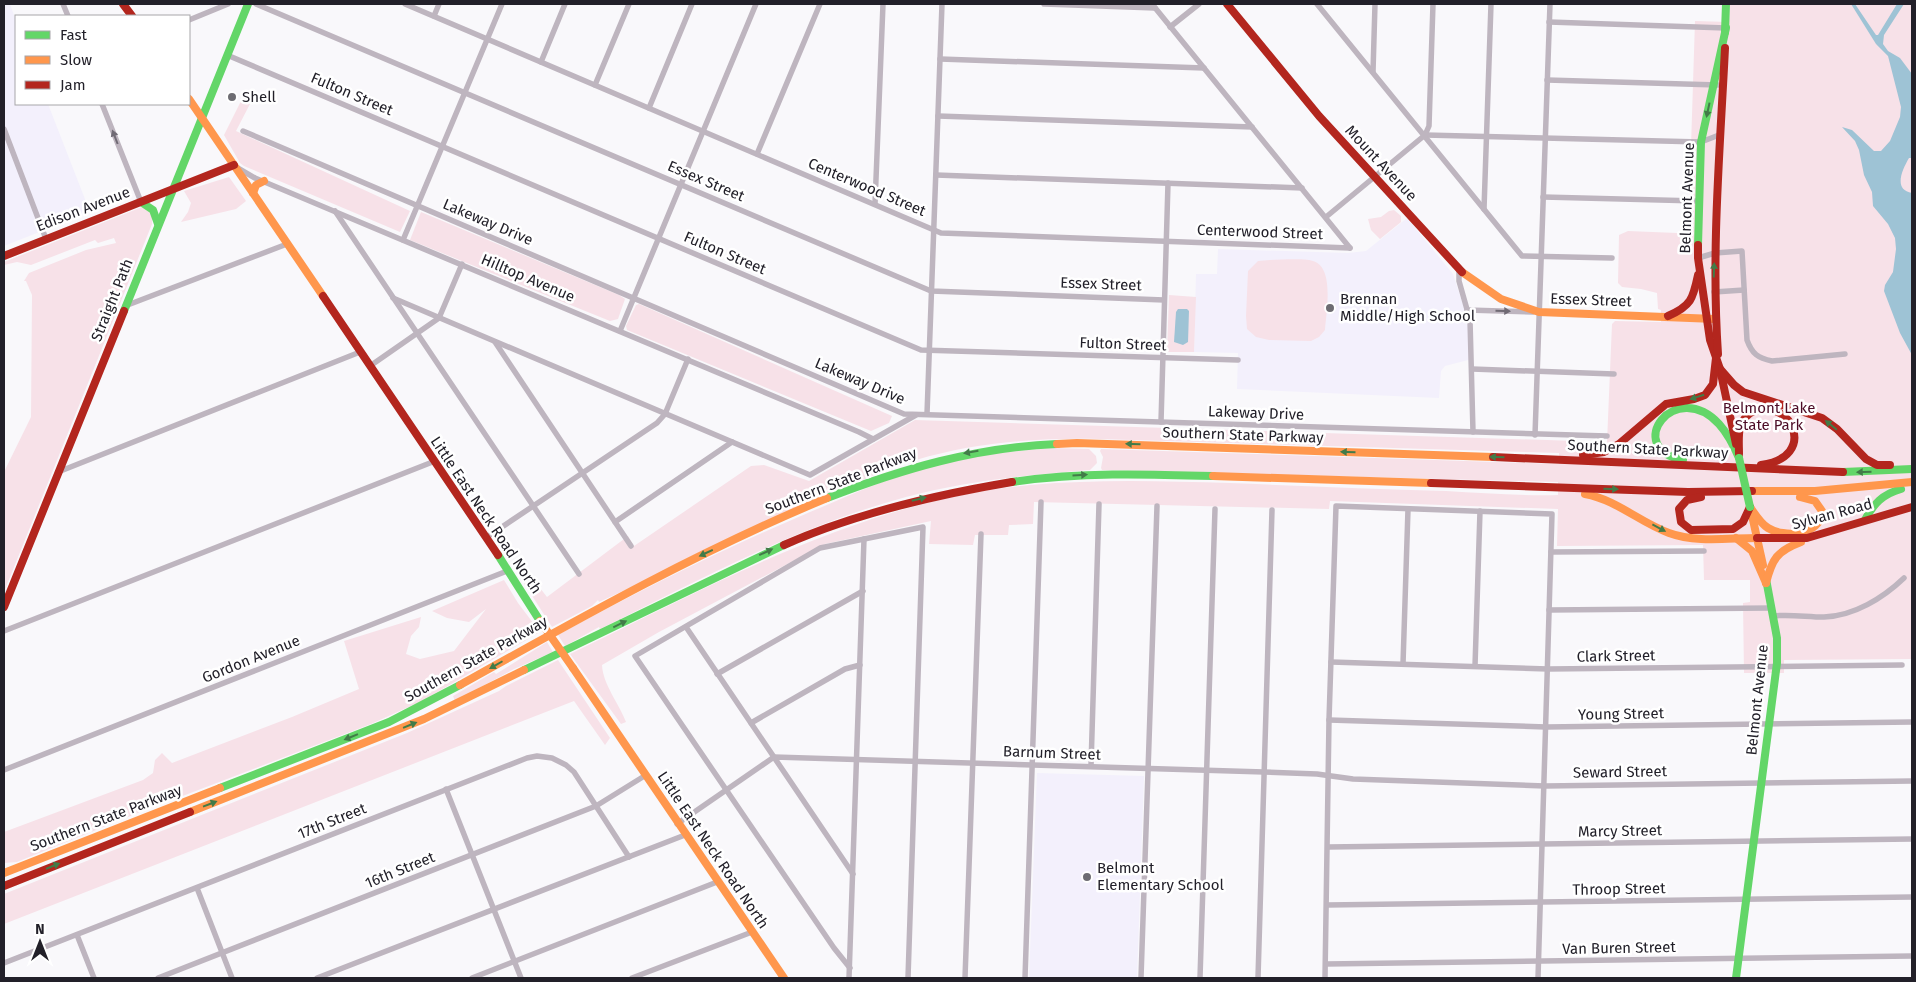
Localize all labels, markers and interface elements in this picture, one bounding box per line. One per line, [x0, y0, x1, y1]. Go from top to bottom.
legend [15, 15, 190, 105]
text: Fast [60, 26, 87, 44]
text: Slow [60, 51, 92, 69]
street label: Fulton Street [308, 69, 396, 120]
text: Jam [60, 76, 86, 94]
place label: Shell [242, 88, 277, 106]
marker: Shell [226, 91, 238, 103]
one-way arrow [1704, 102, 1712, 118]
street label: Mount Avenue [1341, 121, 1421, 205]
one-way arrow [111, 129, 119, 144]
street label: Belmont Avenue [1676, 142, 1698, 254]
street label: Centerwood Street [805, 154, 929, 220]
street label: Essex Street [665, 157, 748, 205]
street label: Edison Avenue [33, 183, 133, 235]
street label: Lakeway Drive [440, 195, 536, 249]
street label: Centerwood Street [1197, 221, 1324, 243]
street label: Fulton Street [681, 228, 769, 279]
street label: Hilltop Avenue [479, 250, 577, 306]
street label: Straight Path [87, 256, 137, 344]
one-way arrow [1710, 262, 1718, 278]
street label: Essex Street [1060, 274, 1143, 294]
place label: Brennan Middle/High School [1340, 290, 1476, 325]
street label: Essex Street [1550, 290, 1633, 310]
marker: Brennan Middle/High School [1324, 302, 1336, 314]
one-way arrow [1495, 307, 1511, 315]
street label: Fulton Street [1079, 333, 1168, 355]
street label: Lakeway Drive [812, 354, 908, 408]
one-way arrow [1689, 393, 1704, 401]
park label: Belmont Lake State Park [1723, 399, 1815, 434]
street label: Lakeway Drive [1208, 402, 1304, 424]
one-way arrow [1825, 420, 1838, 431]
street label: Southern State Parkway [1162, 423, 1324, 447]
street label: Little East Neck Road North [427, 433, 545, 597]
street label: Southern State Parkway [1567, 436, 1729, 462]
one-way arrow [1125, 440, 1141, 448]
street label: Southern State Parkway [763, 444, 920, 518]
one-way arrow [1340, 448, 1356, 456]
one-way arrow [963, 449, 979, 457]
one-way arrow [1488, 453, 1504, 461]
one-way arrow [1855, 468, 1871, 476]
one-way arrow [1072, 470, 1088, 478]
one-way arrow [1603, 486, 1619, 494]
one-way arrow [912, 495, 927, 503]
street label: Sylvan Road [1790, 495, 1874, 533]
one-way arrow [1651, 524, 1666, 532]
one-way arrow [759, 548, 773, 556]
one-way arrow [698, 549, 713, 557]
street label: Southern State Parkway [401, 612, 551, 706]
one-way arrow [613, 619, 627, 627]
street label: Gordon Avenue [199, 631, 303, 687]
street label: Belmont Avenue [1742, 644, 1772, 756]
street label: Clark Street [1576, 646, 1656, 666]
one-way arrow [489, 660, 502, 669]
street label: Young Street [1578, 704, 1665, 724]
one-way arrow [403, 721, 417, 729]
one-way arrow [343, 733, 358, 741]
street label: Barnum Street [1003, 742, 1102, 764]
street label: Seward Street [1573, 762, 1668, 782]
street label: Little East Neck Road North [654, 768, 772, 932]
street label: Southern State Parkway [28, 781, 185, 855]
street label: 17th Street [295, 799, 369, 843]
one-way arrow [202, 800, 217, 808]
street label: Marcy Street [1578, 821, 1663, 841]
street label: 16th Street [363, 848, 438, 892]
place label: Belmont Elementary School [1097, 859, 1225, 894]
one-way arrow [46, 862, 61, 869]
marker: Belmont Elementary School [1081, 871, 1093, 883]
street label: Throop Street [1572, 879, 1666, 899]
north arrow [15, 917, 65, 967]
text: N [35, 921, 45, 938]
street label: Van Buren Street [1562, 938, 1676, 958]

